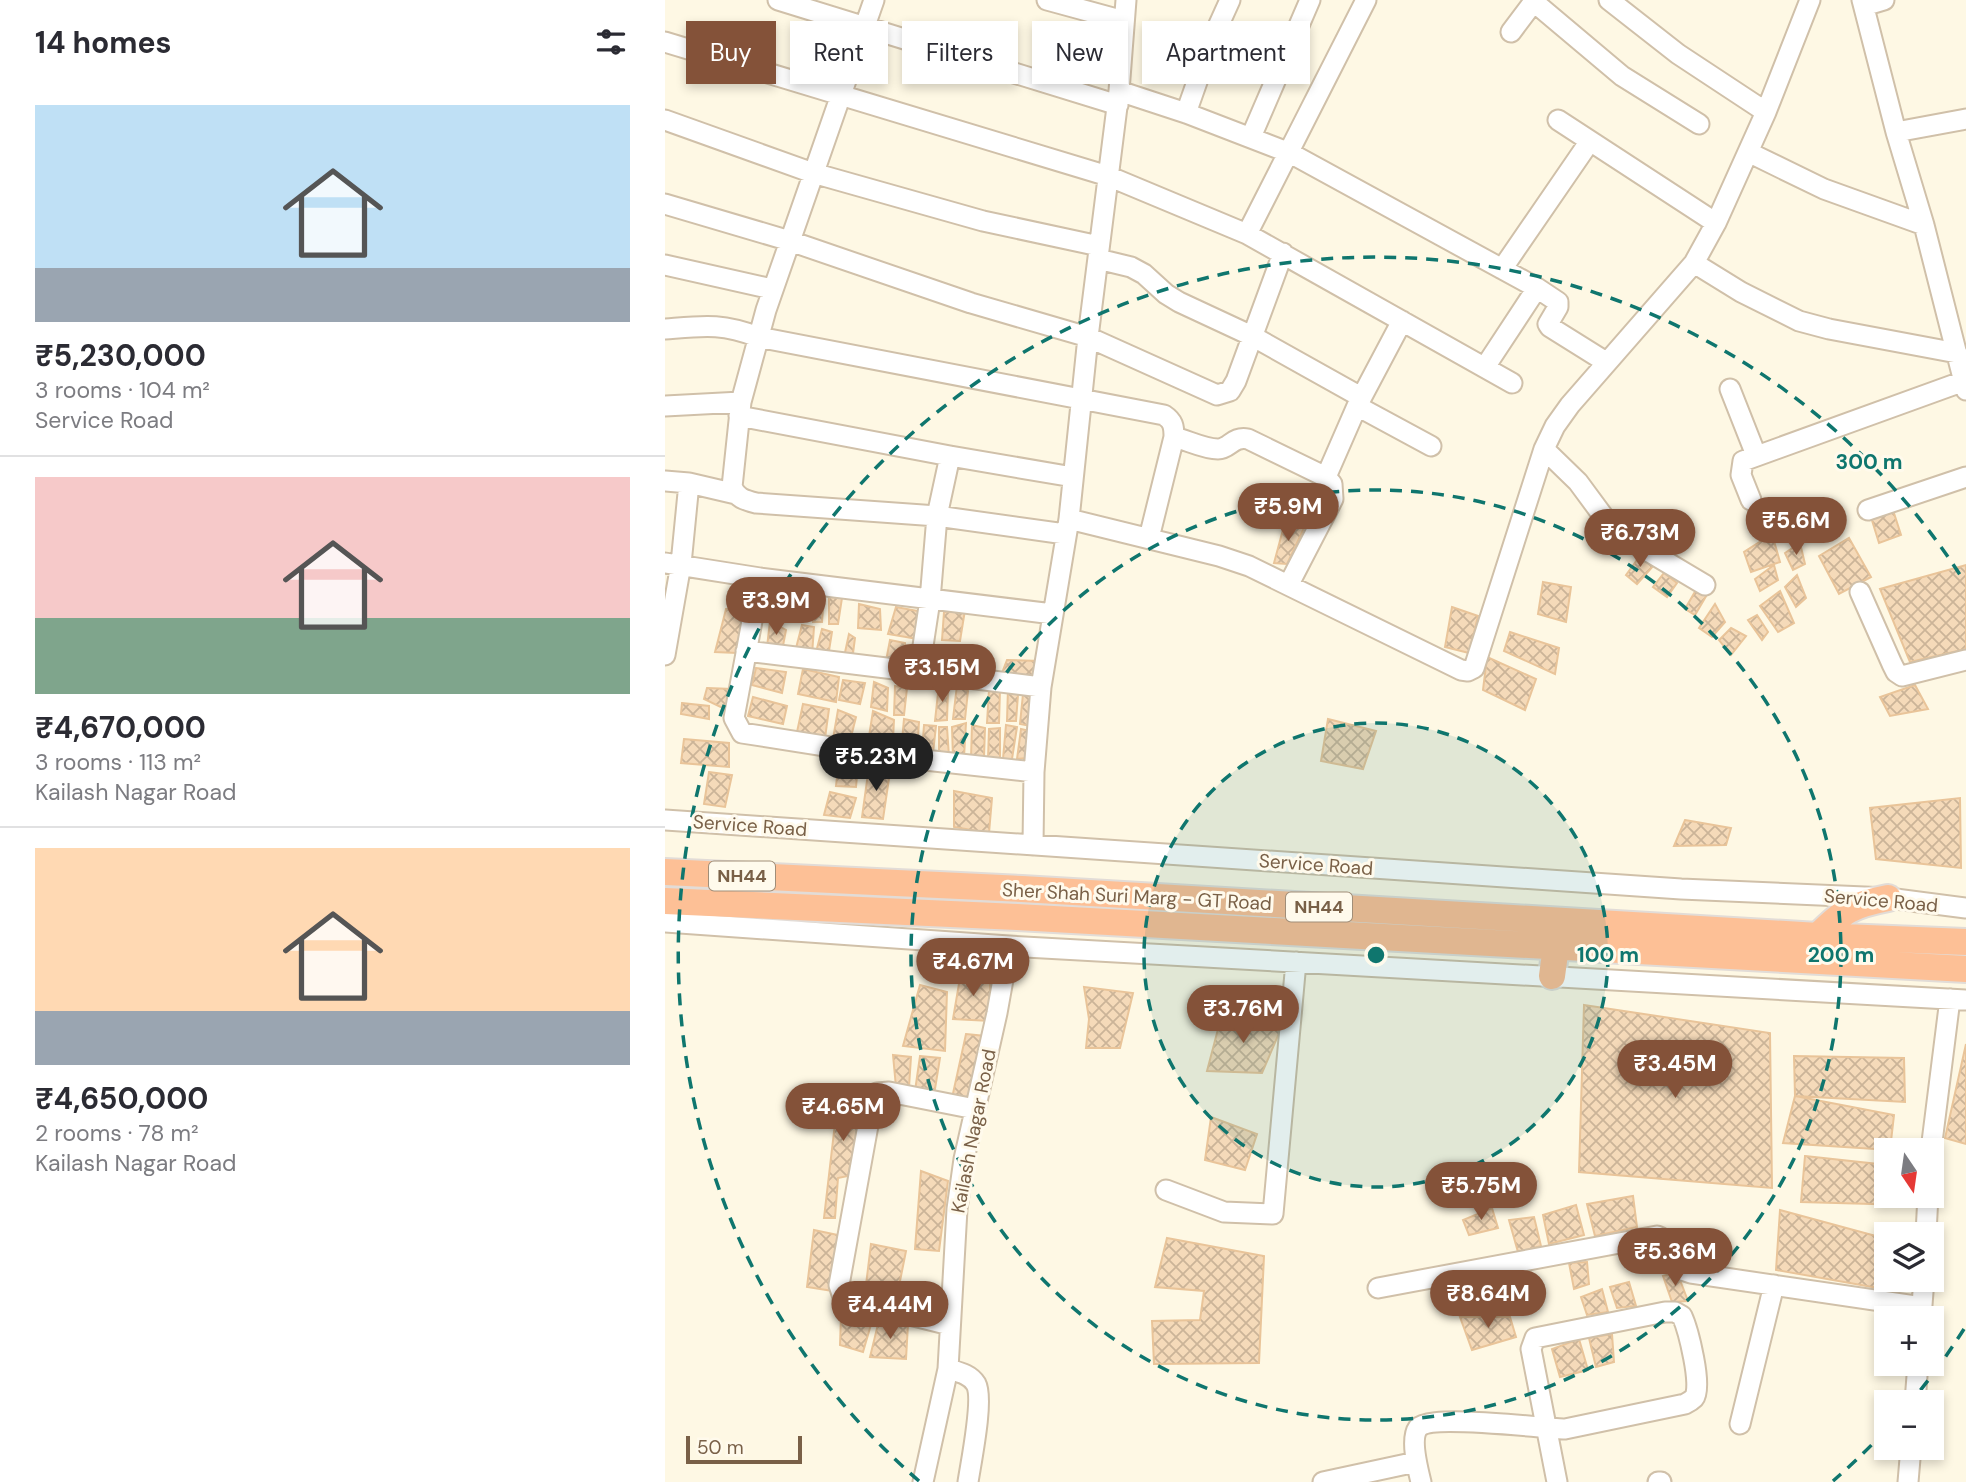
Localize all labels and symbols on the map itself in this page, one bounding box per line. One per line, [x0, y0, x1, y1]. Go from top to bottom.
text: 300 m [1836, 448, 1902, 476]
pin: ₹5.9M [1239, 484, 1337, 543]
pin: ₹5.6M [1747, 498, 1845, 557]
pin: ₹6.73M [1583, 510, 1697, 569]
pin: ₹3.9M [727, 578, 825, 637]
pin: ₹3.15M [885, 644, 999, 704]
pin: ₹5.23M [819, 734, 933, 793]
street label: Service Road [692, 809, 808, 842]
street label: Service Road [1258, 848, 1374, 881]
road number: NH44 [709, 862, 775, 890]
street label: Sher Shah Suri Marg - GT Road [1001, 877, 1272, 916]
street label: Service Road [1823, 883, 1939, 918]
road number: NH44 [1286, 893, 1352, 922]
pin: ₹4.67M [916, 939, 1030, 998]
text: 100 m [1577, 941, 1639, 969]
text: 200 m [1808, 941, 1874, 969]
centre of rings [1364, 943, 1388, 967]
pin: ₹3.76M [1186, 986, 1300, 1045]
pin: ₹3.45M [1618, 1040, 1732, 1100]
street label: Kailash Nagar Road [945, 1047, 1002, 1215]
pin: ₹4.65M [786, 1084, 900, 1143]
north arrow [1874, 1138, 1944, 1208]
pin: ₹5.75M [1424, 1162, 1538, 1222]
pin: ₹5.36M [1618, 1228, 1732, 1288]
pin: ₹8.64M [1431, 1270, 1545, 1330]
pin: ₹4.44M [833, 1282, 947, 1341]
scale bar [686, 1433, 801, 1465]

